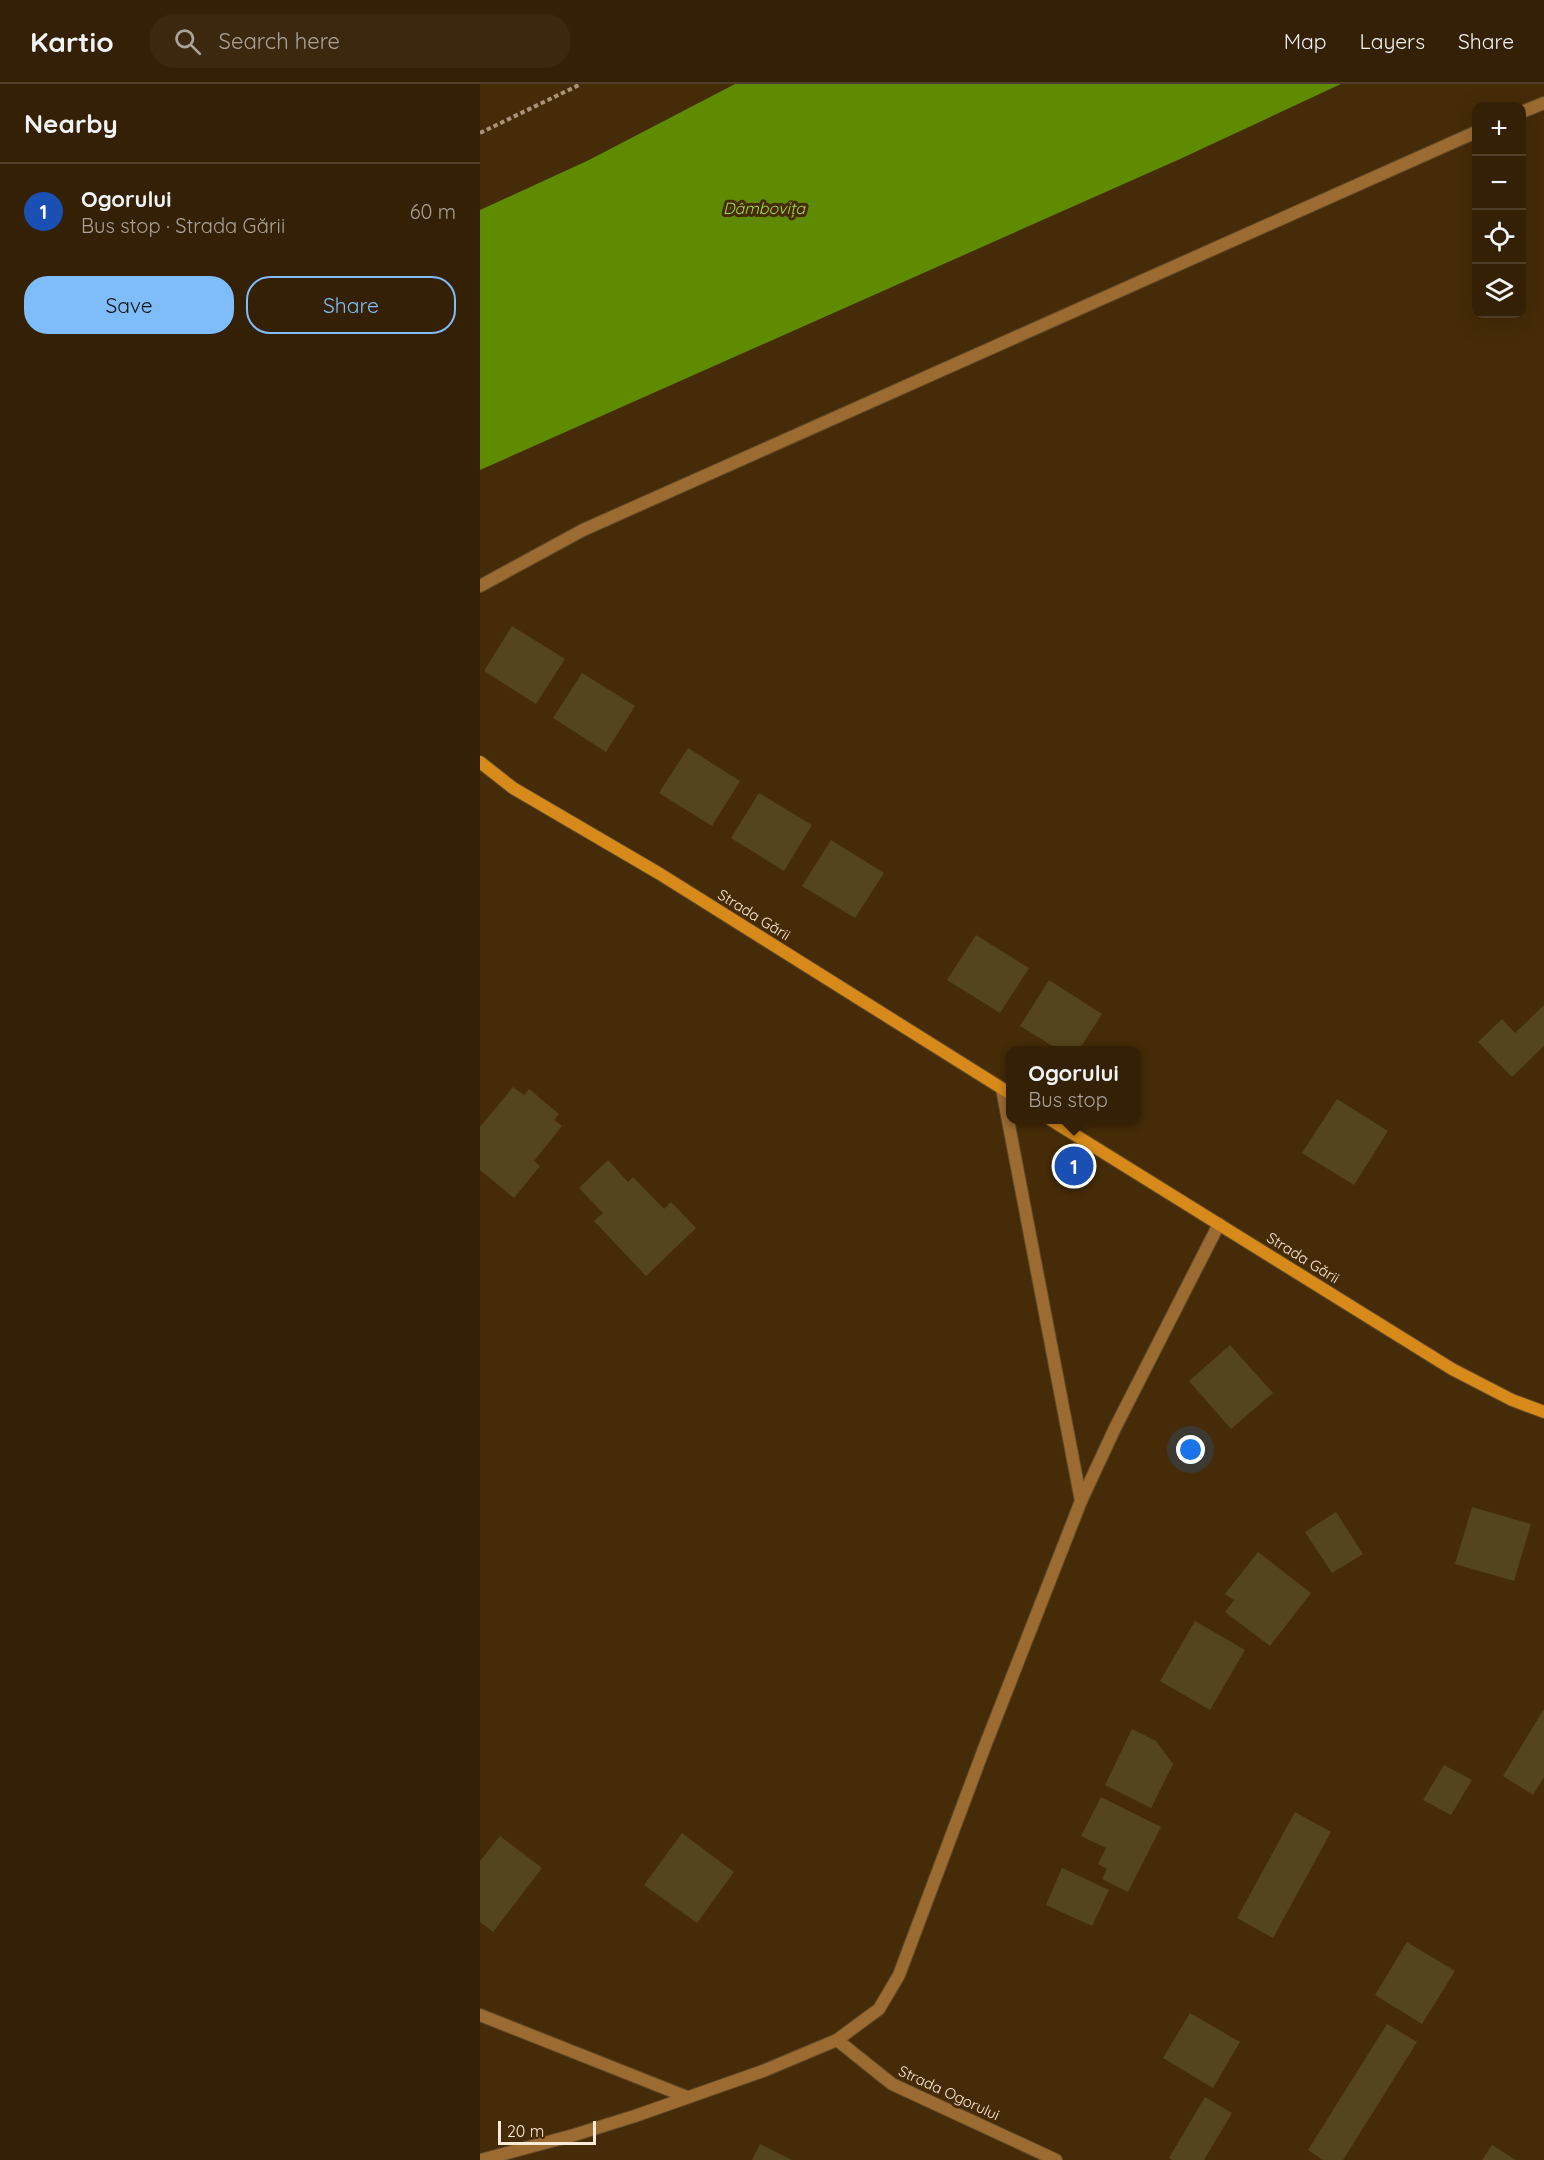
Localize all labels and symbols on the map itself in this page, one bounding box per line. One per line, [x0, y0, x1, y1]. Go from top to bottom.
water label: Dâmbovița [723, 198, 806, 218]
street label: Strada Gării [714, 885, 794, 944]
pin: 1 [1054, 1144, 1094, 1188]
street label: Strada Gării [1263, 1228, 1343, 1287]
your location [1176, 1435, 1205, 1464]
street label: Strada Ogorului [896, 2061, 1003, 2124]
scale bar [498, 2118, 596, 2146]

